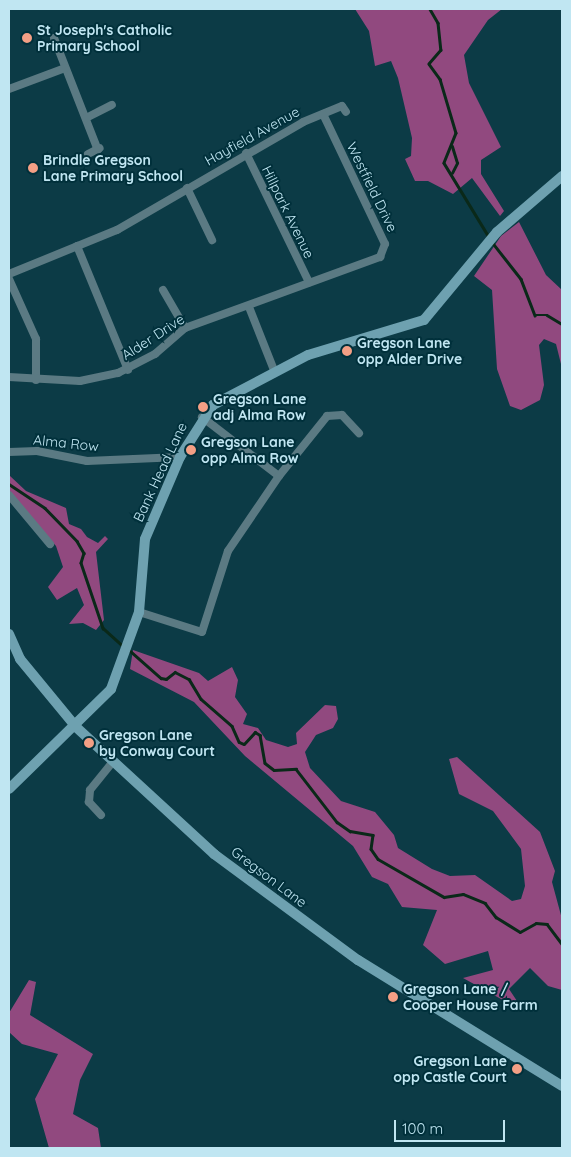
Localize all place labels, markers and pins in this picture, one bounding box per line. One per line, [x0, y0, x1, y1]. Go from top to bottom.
place label: St Joseph's Catholic Primary School [37, 22, 172, 54]
marker: St Joseph's Catholic Primary School [21, 32, 33, 44]
place label: Brindle Gregson Lane Primary School [43, 152, 183, 184]
marker: Brindle Gregson Lane Primary School [27, 162, 39, 174]
place label: Gregson Lane opp Alder Drive [357, 335, 462, 368]
marker: Gregson Lane opp Alder Drive [341, 345, 353, 357]
place label: Gregson Lane adj Alma Row [213, 391, 307, 424]
marker: Gregson Lane adj Alma Row [197, 401, 209, 413]
place label: Gregson Lane opp Alma Row [201, 434, 299, 467]
marker: Gregson Lane opp Alma Row [185, 444, 197, 456]
place label: Gregson Lane by Conway Court [99, 727, 215, 760]
marker: Gregson Lane by Conway Court [83, 737, 95, 749]
place label: Gregson Lane / Cooper House Farm [403, 981, 538, 1014]
marker: Gregson Lane / Cooper House Farm [387, 991, 399, 1003]
place label: Gregson Lane opp Castle Court [393, 1053, 507, 1086]
marker: Gregson Lane opp Castle Court [511, 1063, 523, 1075]

